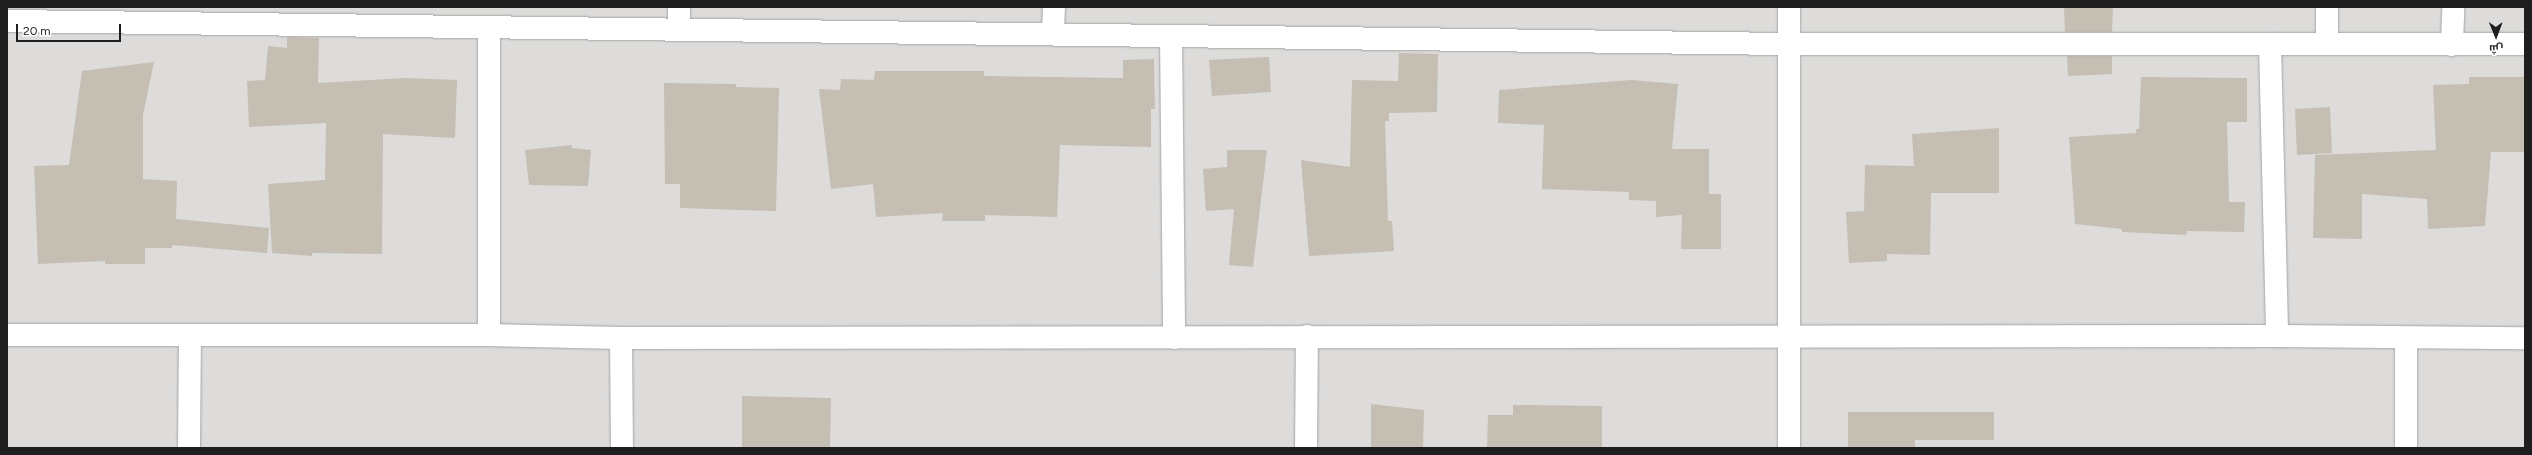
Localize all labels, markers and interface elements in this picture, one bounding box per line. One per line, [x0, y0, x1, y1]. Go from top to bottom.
scale bar [18, 16, 123, 42]
north arrow [2476, 16, 2516, 56]
text: 20 m [23, 24, 51, 38]
text: ش [2489, 42, 2503, 55]

